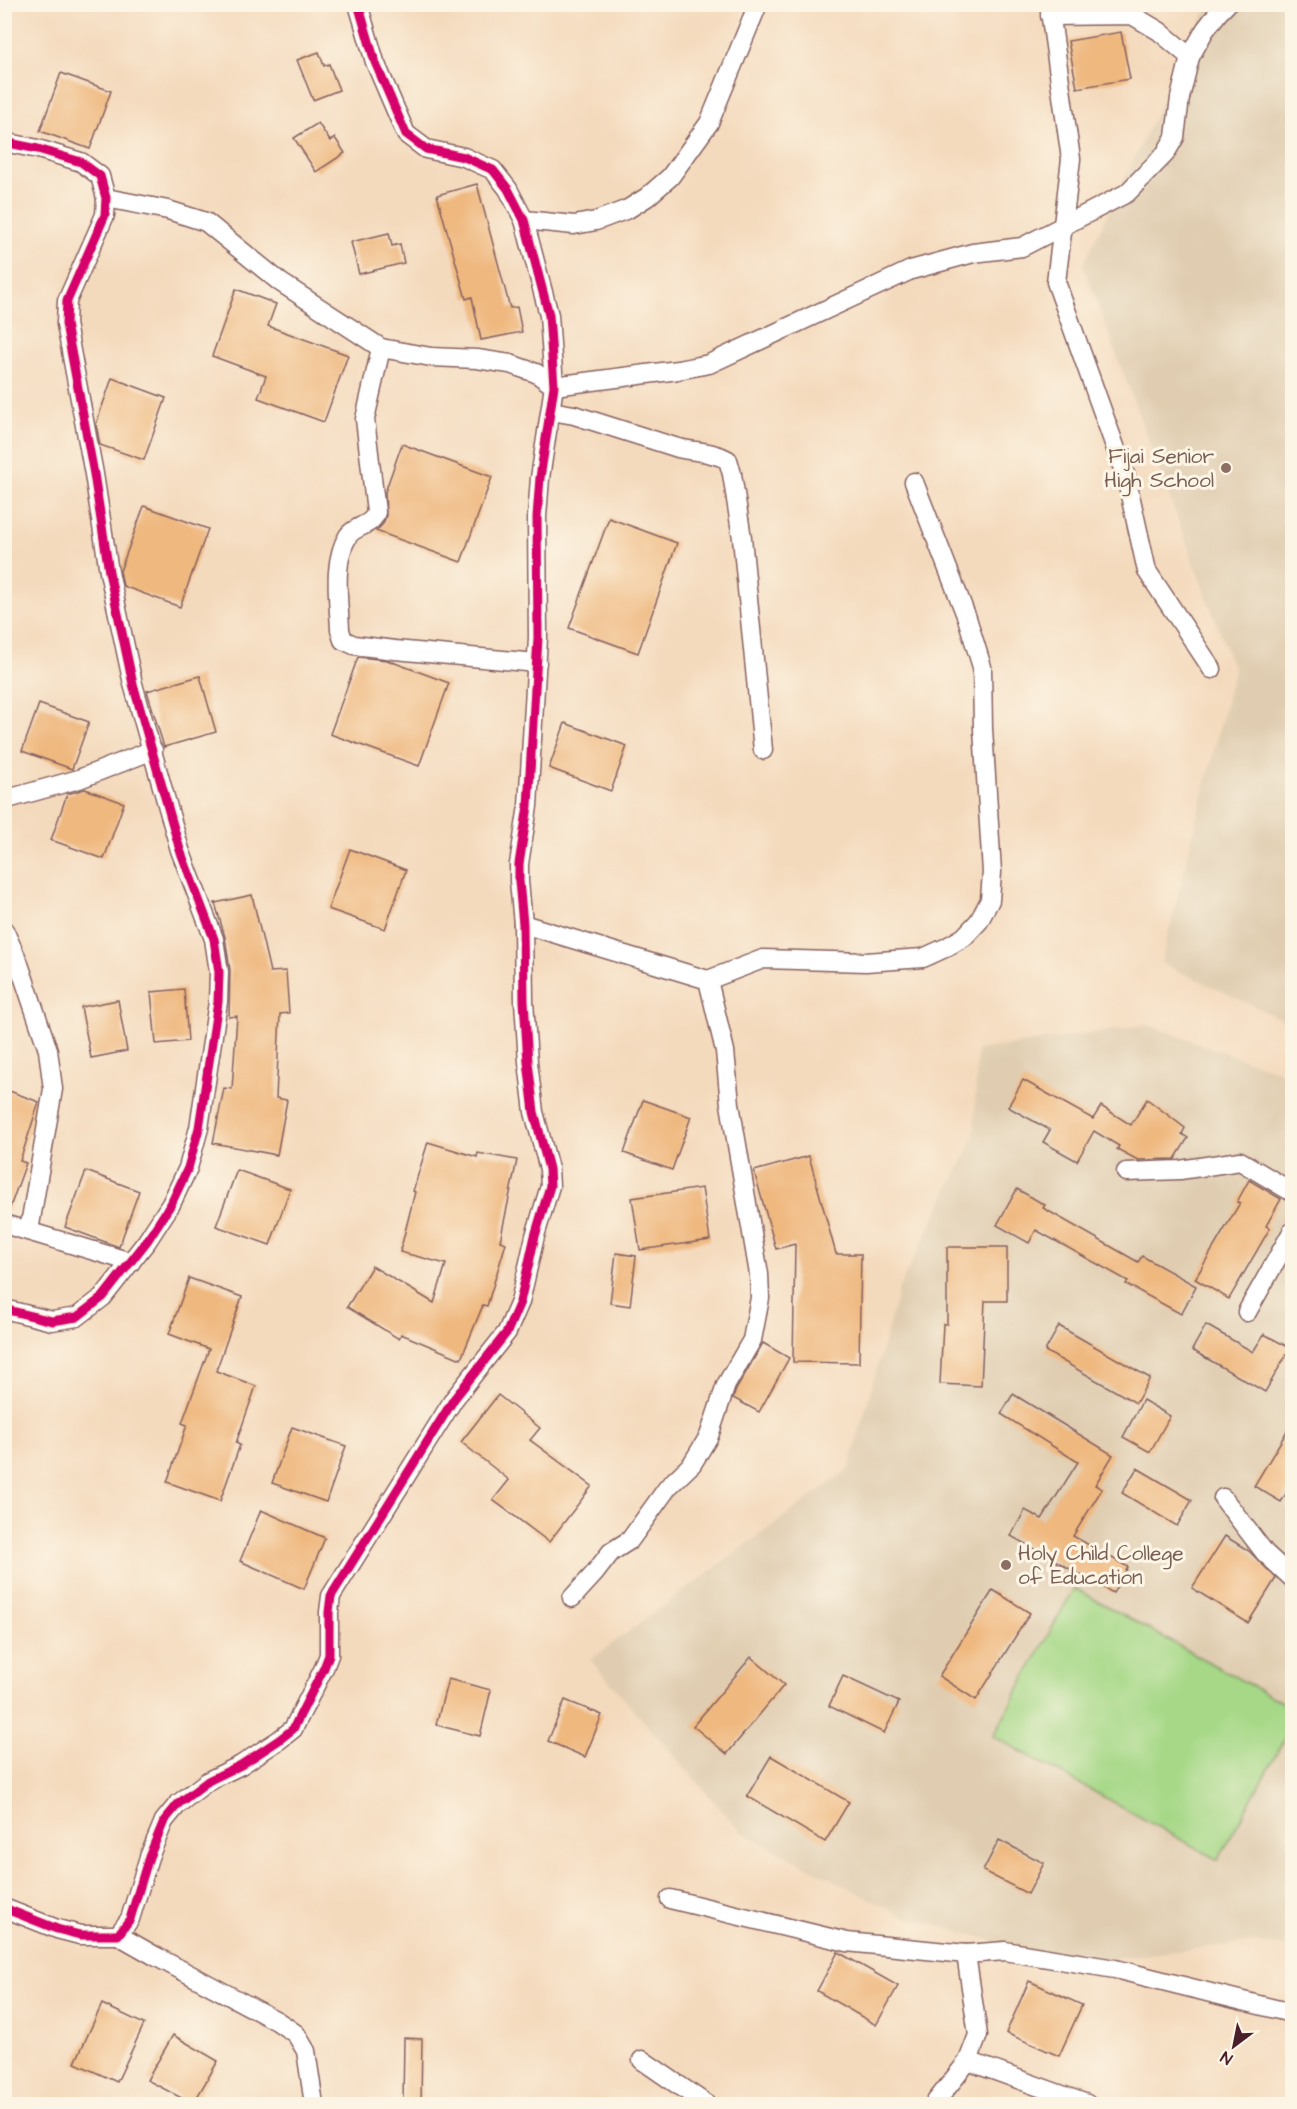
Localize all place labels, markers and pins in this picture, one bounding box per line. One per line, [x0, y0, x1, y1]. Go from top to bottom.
place label: Fijai Senior High School [1104, 442, 1214, 497]
marker: Fijai Senior High School [1219, 461, 1233, 475]
place label: Holy Child College of Education [1018, 1539, 1184, 1592]
marker: Holy Child College of Education [999, 1558, 1013, 1572]

